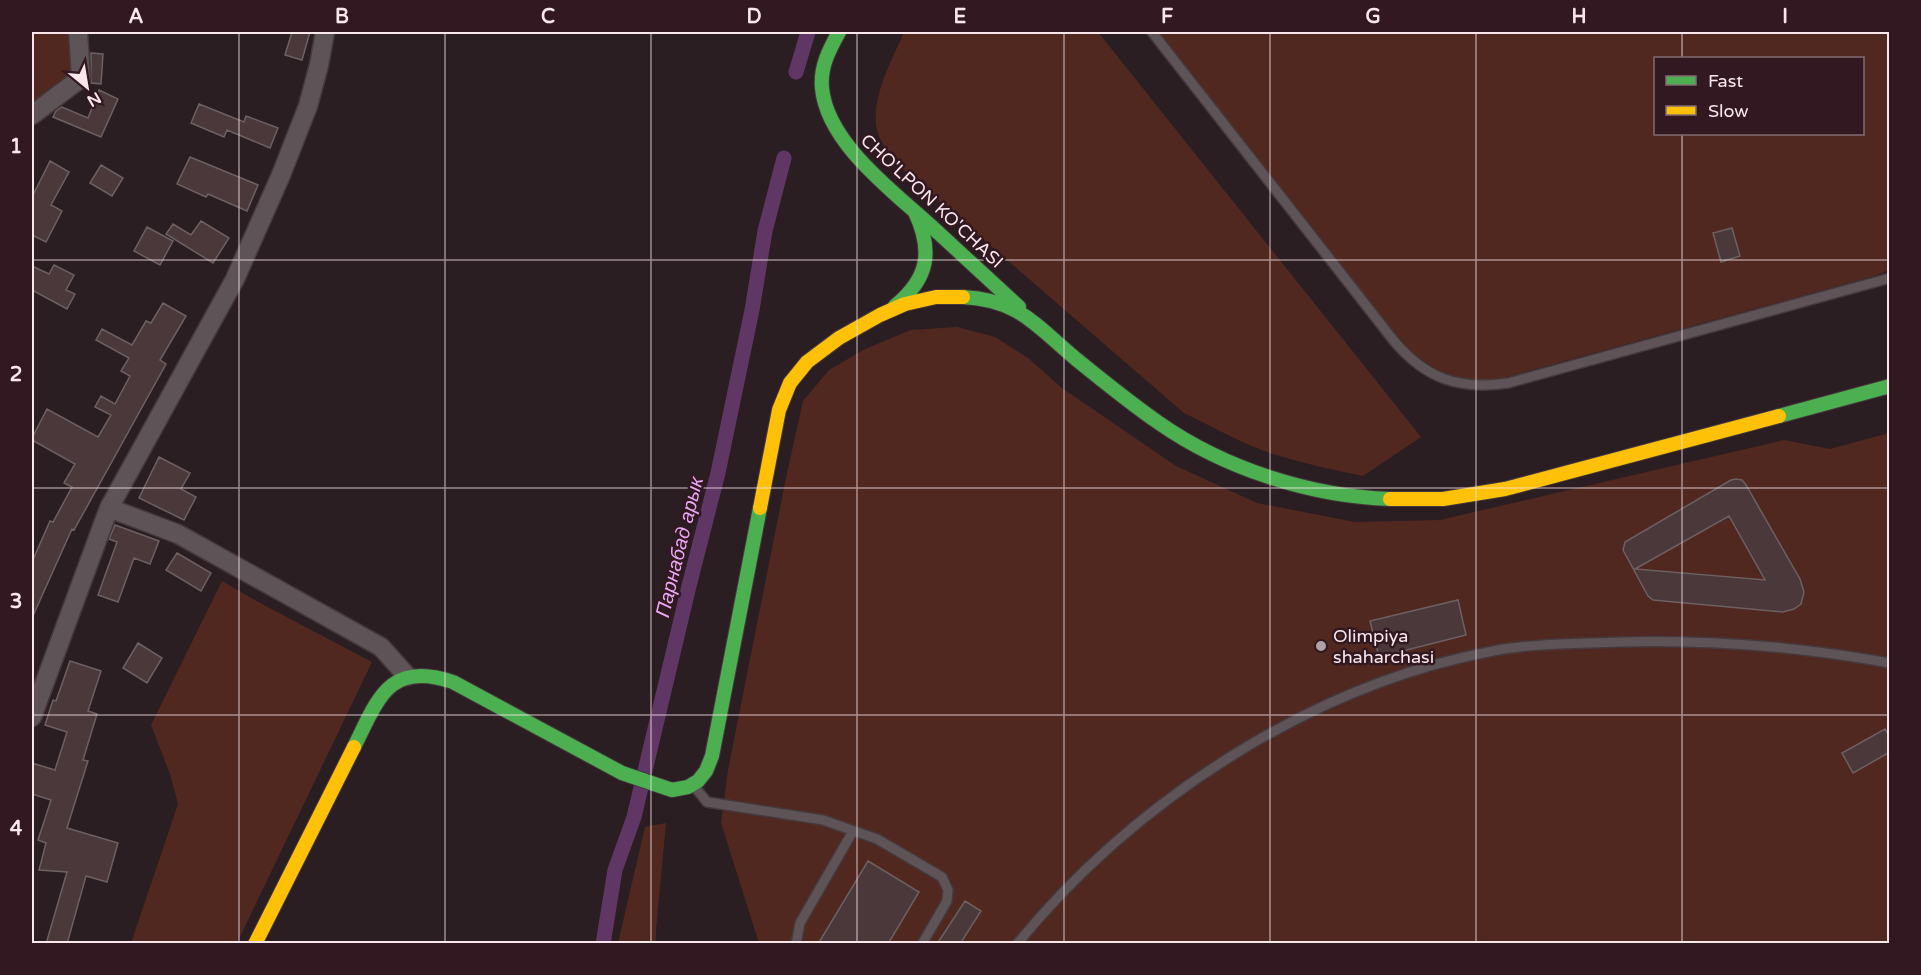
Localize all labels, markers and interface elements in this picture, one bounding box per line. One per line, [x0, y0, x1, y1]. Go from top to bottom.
text: A [129, 5, 144, 29]
text: B [335, 5, 349, 29]
text: C [541, 5, 555, 29]
text: D [746, 5, 762, 29]
text: E [954, 5, 967, 29]
text: F [1161, 5, 1173, 29]
text: G [1365, 5, 1381, 29]
text: H [1571, 5, 1587, 29]
text: I [1782, 5, 1788, 29]
north arrow [57, 57, 117, 117]
legend [1654, 57, 1864, 135]
text: Fast [1708, 70, 1743, 92]
text: N [83, 87, 105, 111]
text: Slow [1708, 100, 1749, 122]
street label: CHO'LPON KO'CHASI [856, 129, 1008, 273]
text: 1 [10, 135, 22, 159]
text: 2 [10, 363, 22, 387]
water label: Парнабад арык [651, 473, 709, 620]
text: 3 [10, 590, 22, 614]
place label: Olimpiya shaharchasi [1333, 625, 1434, 668]
marker: Olimpiya shaharchasi [1314, 639, 1328, 653]
text: 4 [10, 817, 23, 841]

